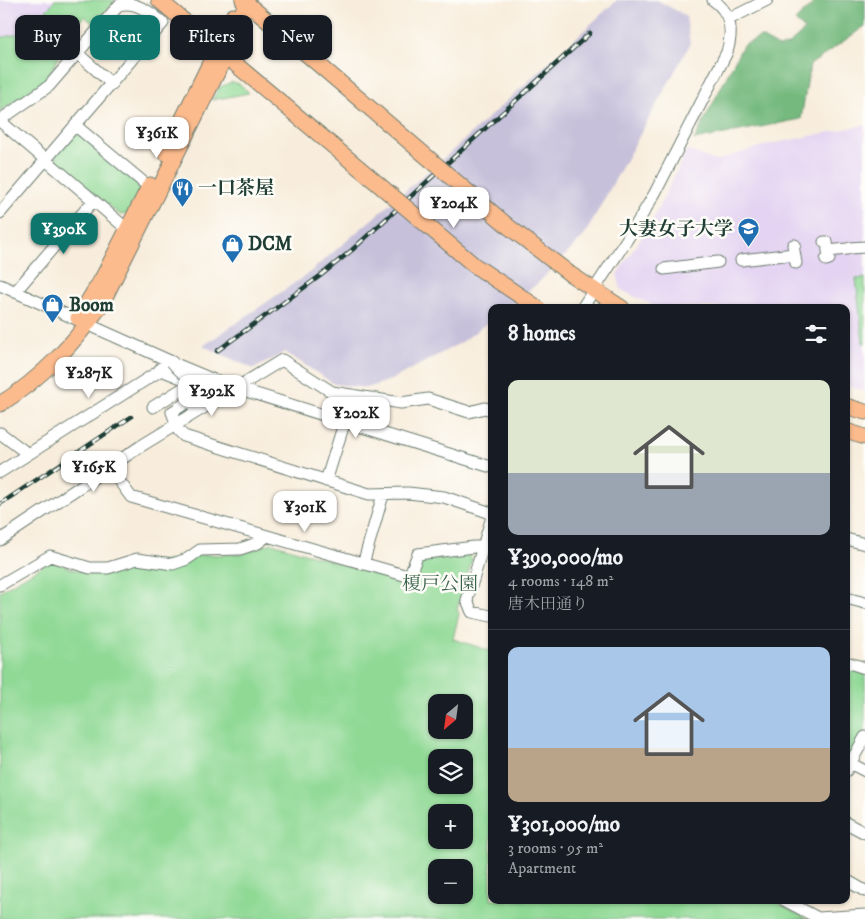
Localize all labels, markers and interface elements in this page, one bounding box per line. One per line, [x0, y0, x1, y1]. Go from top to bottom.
chip: Buy [15, 15, 80, 60]
chip: Rent [90, 15, 160, 60]
chip: Filters [170, 15, 253, 60]
chip: New [263, 15, 332, 60]
pin: ¥361K [122, 116, 192, 159]
text: ¥361K [136, 123, 178, 143]
restaurant icon: 一口茶屋 [170, 176, 194, 207]
place label: 一口茶屋 [198, 177, 274, 200]
pin: ¥204K [419, 186, 489, 229]
text: ¥204K [430, 193, 478, 213]
pin: ¥390K [29, 212, 99, 255]
school or university icon: 大妻女子大学 [737, 217, 761, 248]
place label: 大妻女子大学 [619, 218, 733, 241]
text: ¥390K [42, 219, 86, 239]
shop icon: DCM [220, 232, 244, 263]
place label: DCM [248, 233, 292, 256]
shop icon: Boom [41, 293, 65, 324]
place label: Boom [69, 294, 115, 317]
icon: filters [802, 320, 830, 348]
text: 8 homes [508, 321, 576, 347]
pin: ¥287K [54, 356, 124, 399]
text: ¥287K [66, 363, 112, 383]
pin: ¥292K [177, 374, 247, 417]
text: ¥292K [189, 381, 235, 401]
pin: ¥202K [321, 396, 391, 439]
text: ¥202K [333, 403, 379, 423]
icon: home [624, 412, 714, 502]
pin: ¥165K [59, 450, 129, 493]
text: ¥165K [72, 457, 116, 477]
pin: ¥301K [270, 490, 340, 533]
text: ¥301K [284, 497, 326, 517]
text: ¥390,000/mo [508, 545, 623, 571]
text: 4 rooms · 148 m² [508, 571, 613, 591]
park label: 榎戸公園 [402, 573, 478, 596]
text: 唐木田通り [508, 594, 588, 614]
icon: home [624, 679, 714, 769]
north arrow [428, 694, 472, 739]
map controls [428, 694, 473, 904]
button: layers [428, 749, 473, 794]
button: + [428, 804, 473, 849]
text: ¥301,000/mo [508, 812, 620, 838]
text: 3 rooms · 95 m² [508, 838, 603, 858]
text: Apartment [508, 858, 576, 878]
button: − [428, 859, 473, 904]

